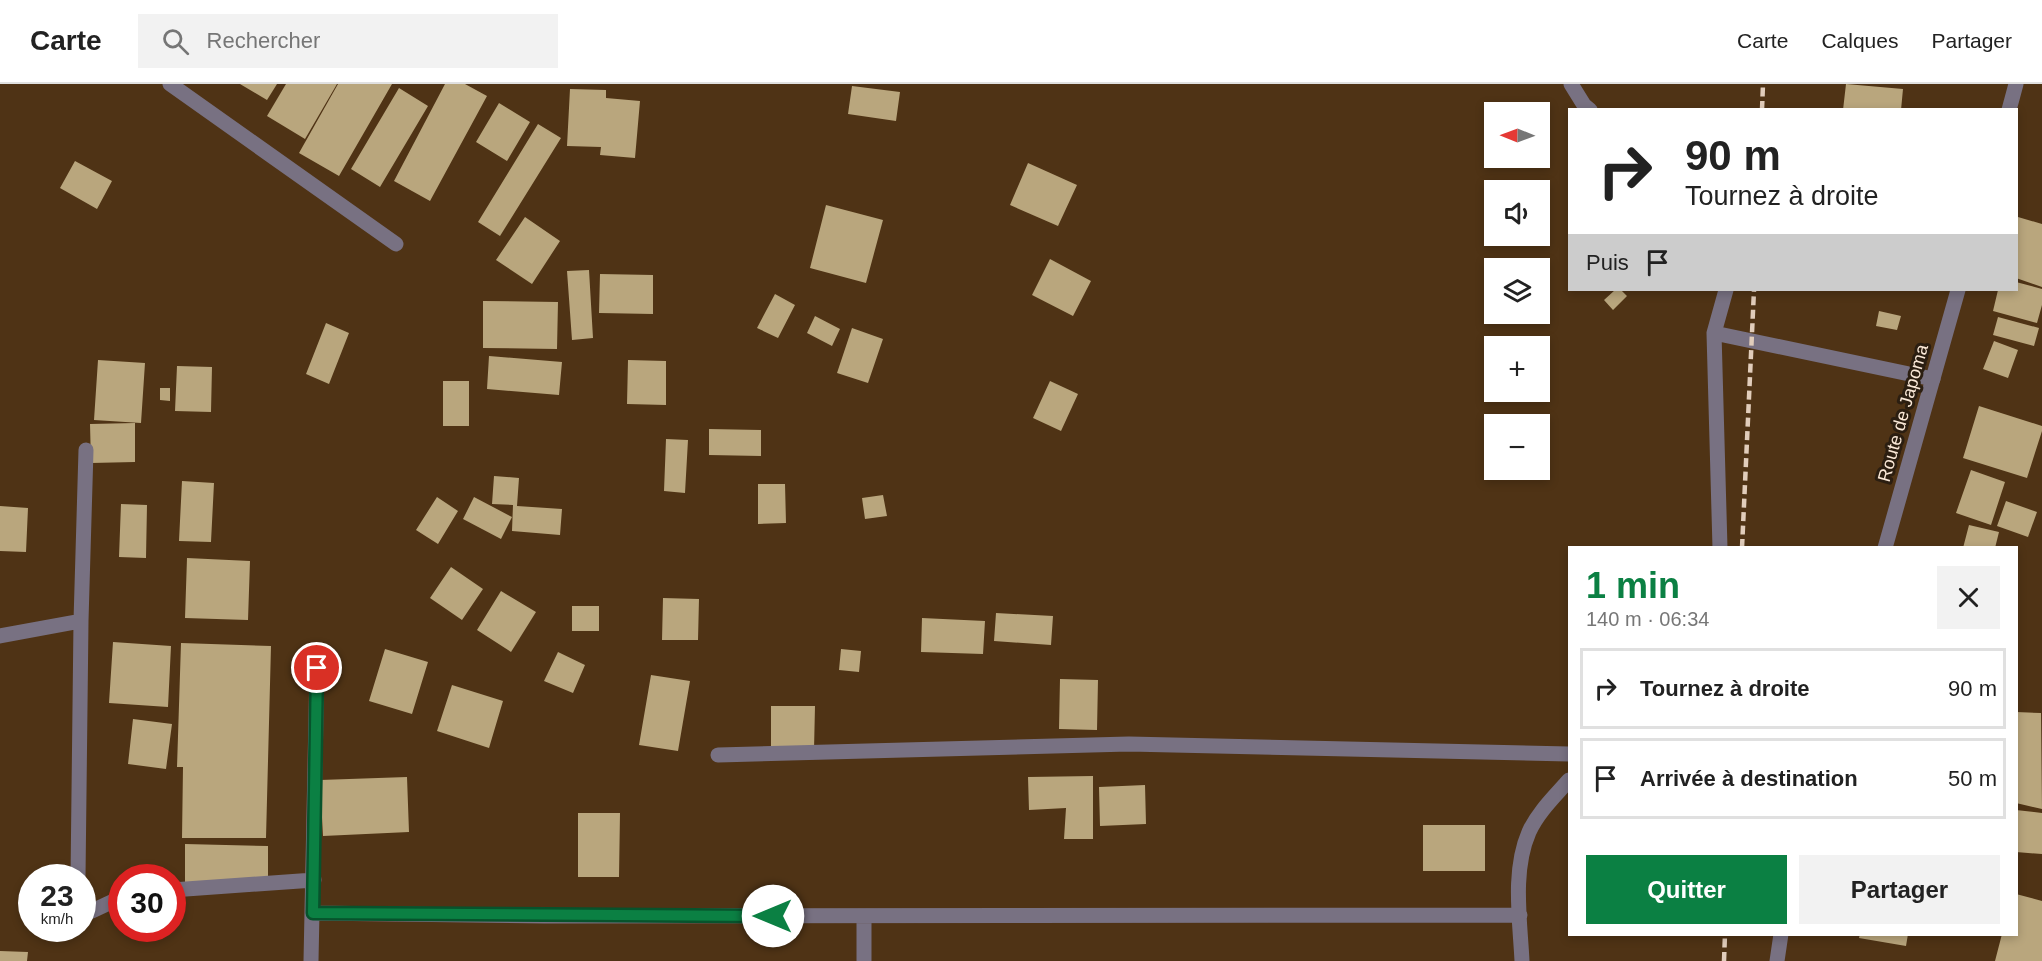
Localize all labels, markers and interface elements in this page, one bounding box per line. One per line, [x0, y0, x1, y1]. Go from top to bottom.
search box [138, 14, 558, 68]
text: Carte [30, 25, 102, 56]
icon: search [159, 25, 192, 58]
text: Rechercher [207, 28, 320, 53]
text: Carte [1737, 29, 1788, 52]
text: Calques [1821, 29, 1898, 52]
text: Partager [1931, 29, 2012, 52]
north arrow [1484, 102, 1550, 168]
map controls [1484, 102, 1550, 480]
icon: right [1586, 132, 1664, 210]
text: 90 m [1685, 132, 1781, 179]
button: sound [1484, 180, 1550, 246]
text: Tournez à droite [1685, 181, 1879, 211]
icon: arrive [1641, 246, 1674, 279]
text: Puis [1586, 250, 1629, 275]
button: layers [1484, 258, 1550, 324]
button: + [1484, 336, 1550, 402]
street label: Route de Japoma [1874, 341, 1932, 484]
button: − [1484, 414, 1550, 480]
text: 1 min [1586, 565, 1680, 606]
button: close [1937, 566, 2000, 629]
text: 140 m · 06:34 [1586, 608, 1709, 630]
pin [291, 642, 342, 693]
icon: arrive [300, 651, 333, 684]
icon: right [1589, 672, 1622, 705]
text: Tournez à droite [1640, 676, 1810, 701]
text: 90 m [1948, 676, 1997, 701]
icon: arrive [1589, 762, 1622, 795]
text: Arrivée à destination [1640, 766, 1858, 791]
text: 50 m [1948, 766, 1997, 791]
button: Quitter [1586, 855, 1787, 924]
button: Partager [1799, 855, 2000, 924]
speed limit sign: 30 [108, 864, 186, 942]
text: 23 [40, 879, 74, 912]
position arrow [741, 884, 805, 948]
text: km/h [41, 910, 73, 927]

